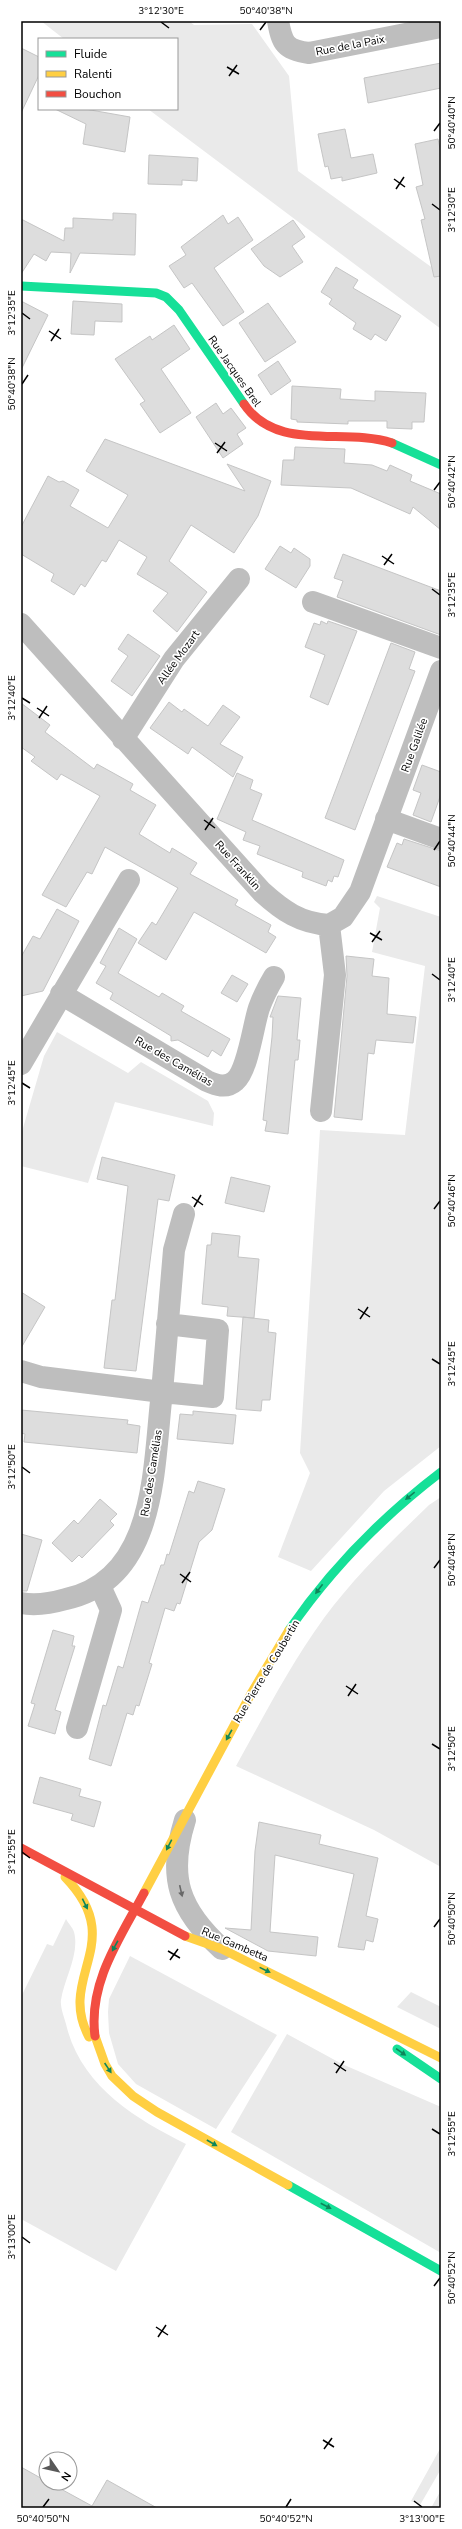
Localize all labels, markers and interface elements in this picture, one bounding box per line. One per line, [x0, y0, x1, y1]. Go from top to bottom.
text: 3°12'30"E [138, 4, 184, 18]
text: 50°40'38"N [239, 4, 293, 18]
street label: Rue de la Paix [314, 31, 386, 60]
legend [38, 38, 178, 110]
text: Fluide [74, 46, 107, 62]
text: Ralenti [74, 66, 112, 82]
text: Bouchon [74, 86, 121, 102]
text: 50°40'40"N [445, 96, 459, 150]
text: 3°12'30"E [445, 187, 459, 233]
text: 3°12'35"E [5, 290, 19, 336]
street label: Rue Jacques Brel [204, 333, 265, 410]
text: 50°40'38"N [5, 357, 19, 411]
text: 50°40'42"N [445, 455, 459, 509]
text: 3°12'35"E [445, 572, 459, 618]
street label: Allée Mozart [154, 627, 203, 687]
text: 3°12'40"E [5, 675, 19, 721]
street label: Rue Galilée [398, 716, 431, 774]
text: 50°40'44"N [445, 814, 459, 868]
street label: Rue Franklin [211, 837, 264, 893]
text: 3°12'40"E [445, 957, 459, 1003]
street label: Rue des Camélias [132, 1033, 216, 1090]
text: 3°12'45"E [5, 1060, 19, 1106]
text: 50°40'46"N [445, 1174, 459, 1228]
text: 3°12'45"E [445, 1341, 459, 1387]
street label: Rue des Camélias [137, 1429, 166, 1518]
text: 3°12'50"E [5, 1444, 19, 1490]
one-way arrow [405, 1492, 416, 1501]
text: 50°40'48"N [445, 1533, 459, 1587]
one-way arrow [315, 1583, 323, 1594]
street label: Rue Pierre de Coubertin [230, 1617, 303, 1726]
text: 3°12'50"E [445, 1726, 459, 1772]
one-way arrow [225, 1729, 232, 1740]
text: 3°12'55"E [5, 1829, 19, 1875]
one-way arrow [166, 1839, 172, 1851]
one-way arrow [178, 1884, 184, 1897]
text: 50°40'50"N [445, 1892, 459, 1946]
one-way arrow [82, 1898, 88, 1909]
street label: Rue Gambetta [199, 1924, 271, 1965]
one-way arrow [112, 1940, 119, 1952]
one-way arrow [259, 1967, 271, 1973]
one-way arrow [396, 2048, 407, 2056]
one-way arrow [104, 2063, 112, 2074]
text: 3°12'55"E [445, 2111, 459, 2157]
one-way arrow [206, 2140, 218, 2147]
one-way arrow [321, 2202, 332, 2209]
text: 3°13'00"E [5, 2214, 19, 2260]
text: 50°40'52"N [445, 2251, 459, 2305]
north arrow [38, 2451, 78, 2491]
text: N [57, 2469, 74, 2484]
text: 50°40'50"N [16, 2512, 70, 2526]
text: 50°40'52"N [259, 2512, 313, 2526]
text: 3°13'00"E [399, 2512, 445, 2526]

